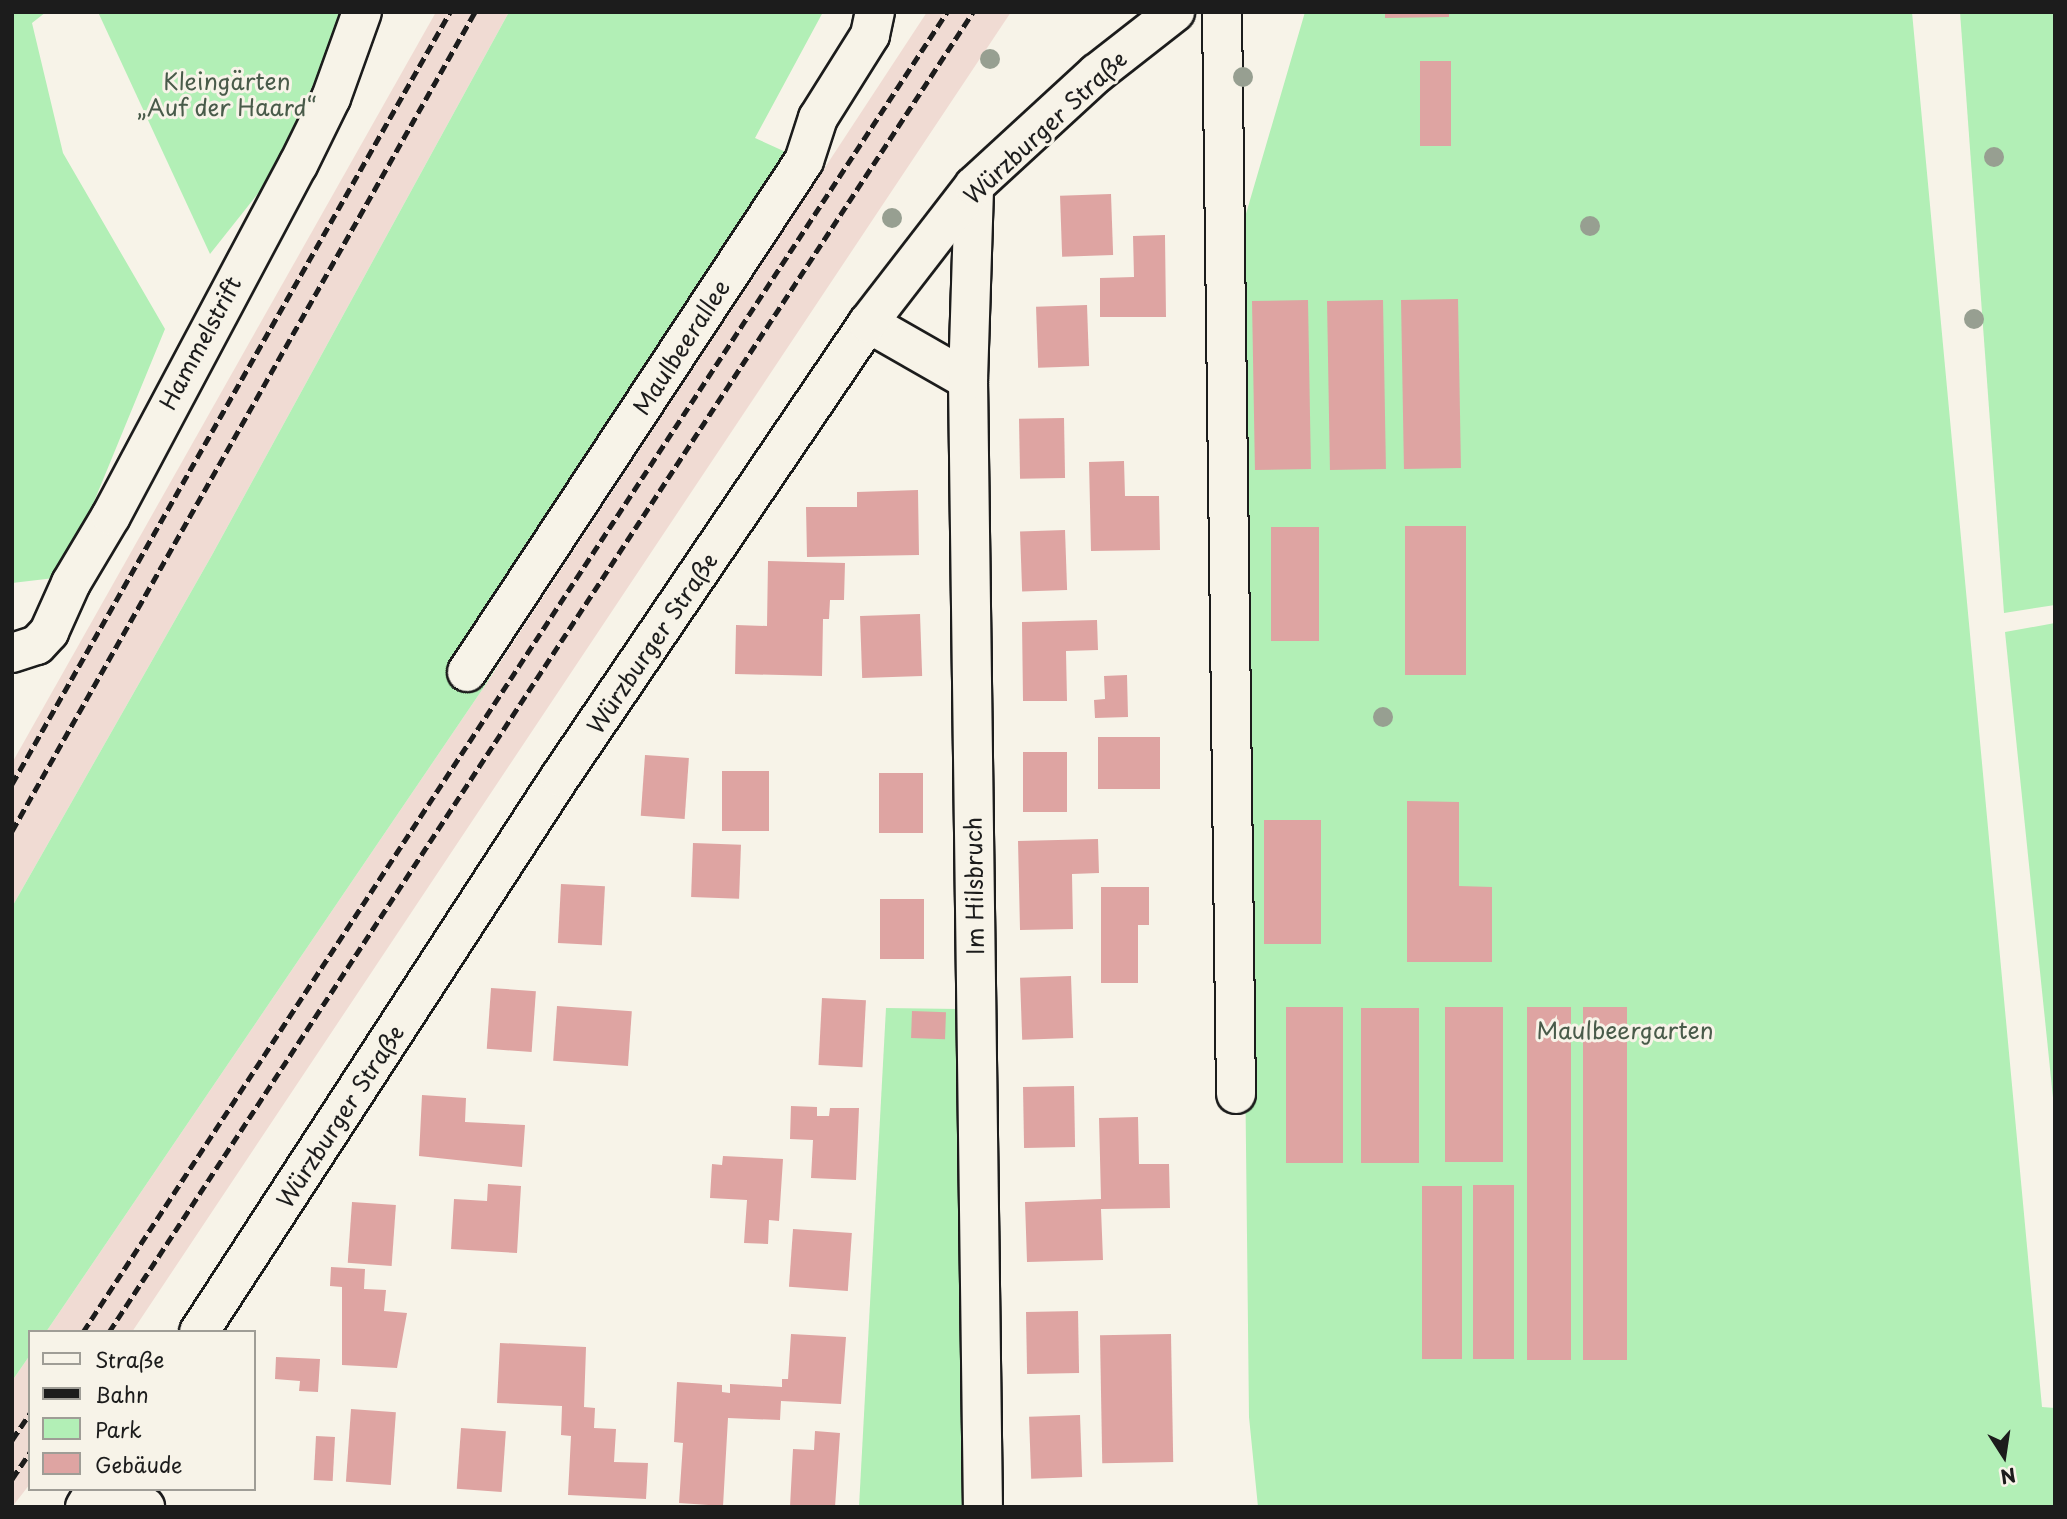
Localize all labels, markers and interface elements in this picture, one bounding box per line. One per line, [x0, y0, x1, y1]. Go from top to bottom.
street label: Würzburger Straße [957, 44, 1133, 210]
park label: Kleingärten „Auf der Haard“ [136, 67, 318, 121]
street label: Hammelstrift [153, 272, 247, 414]
street label: Maulbeerallee [627, 274, 735, 420]
street label: Würzburger Straße [581, 547, 723, 739]
street label: Im Hilsbruch [959, 816, 989, 956]
park label: Maulbeergarten [1536, 1016, 1714, 1044]
street label: Würzburger Straße [270, 1019, 410, 1213]
legend [28, 1330, 256, 1491]
text: Straße [95, 1343, 164, 1375]
text: Bahn [95, 1378, 149, 1410]
text: Park [95, 1413, 142, 1445]
north arrow [1969, 1421, 2039, 1491]
text: Gebäude [95, 1448, 182, 1480]
text: N [1998, 1461, 2019, 1492]

